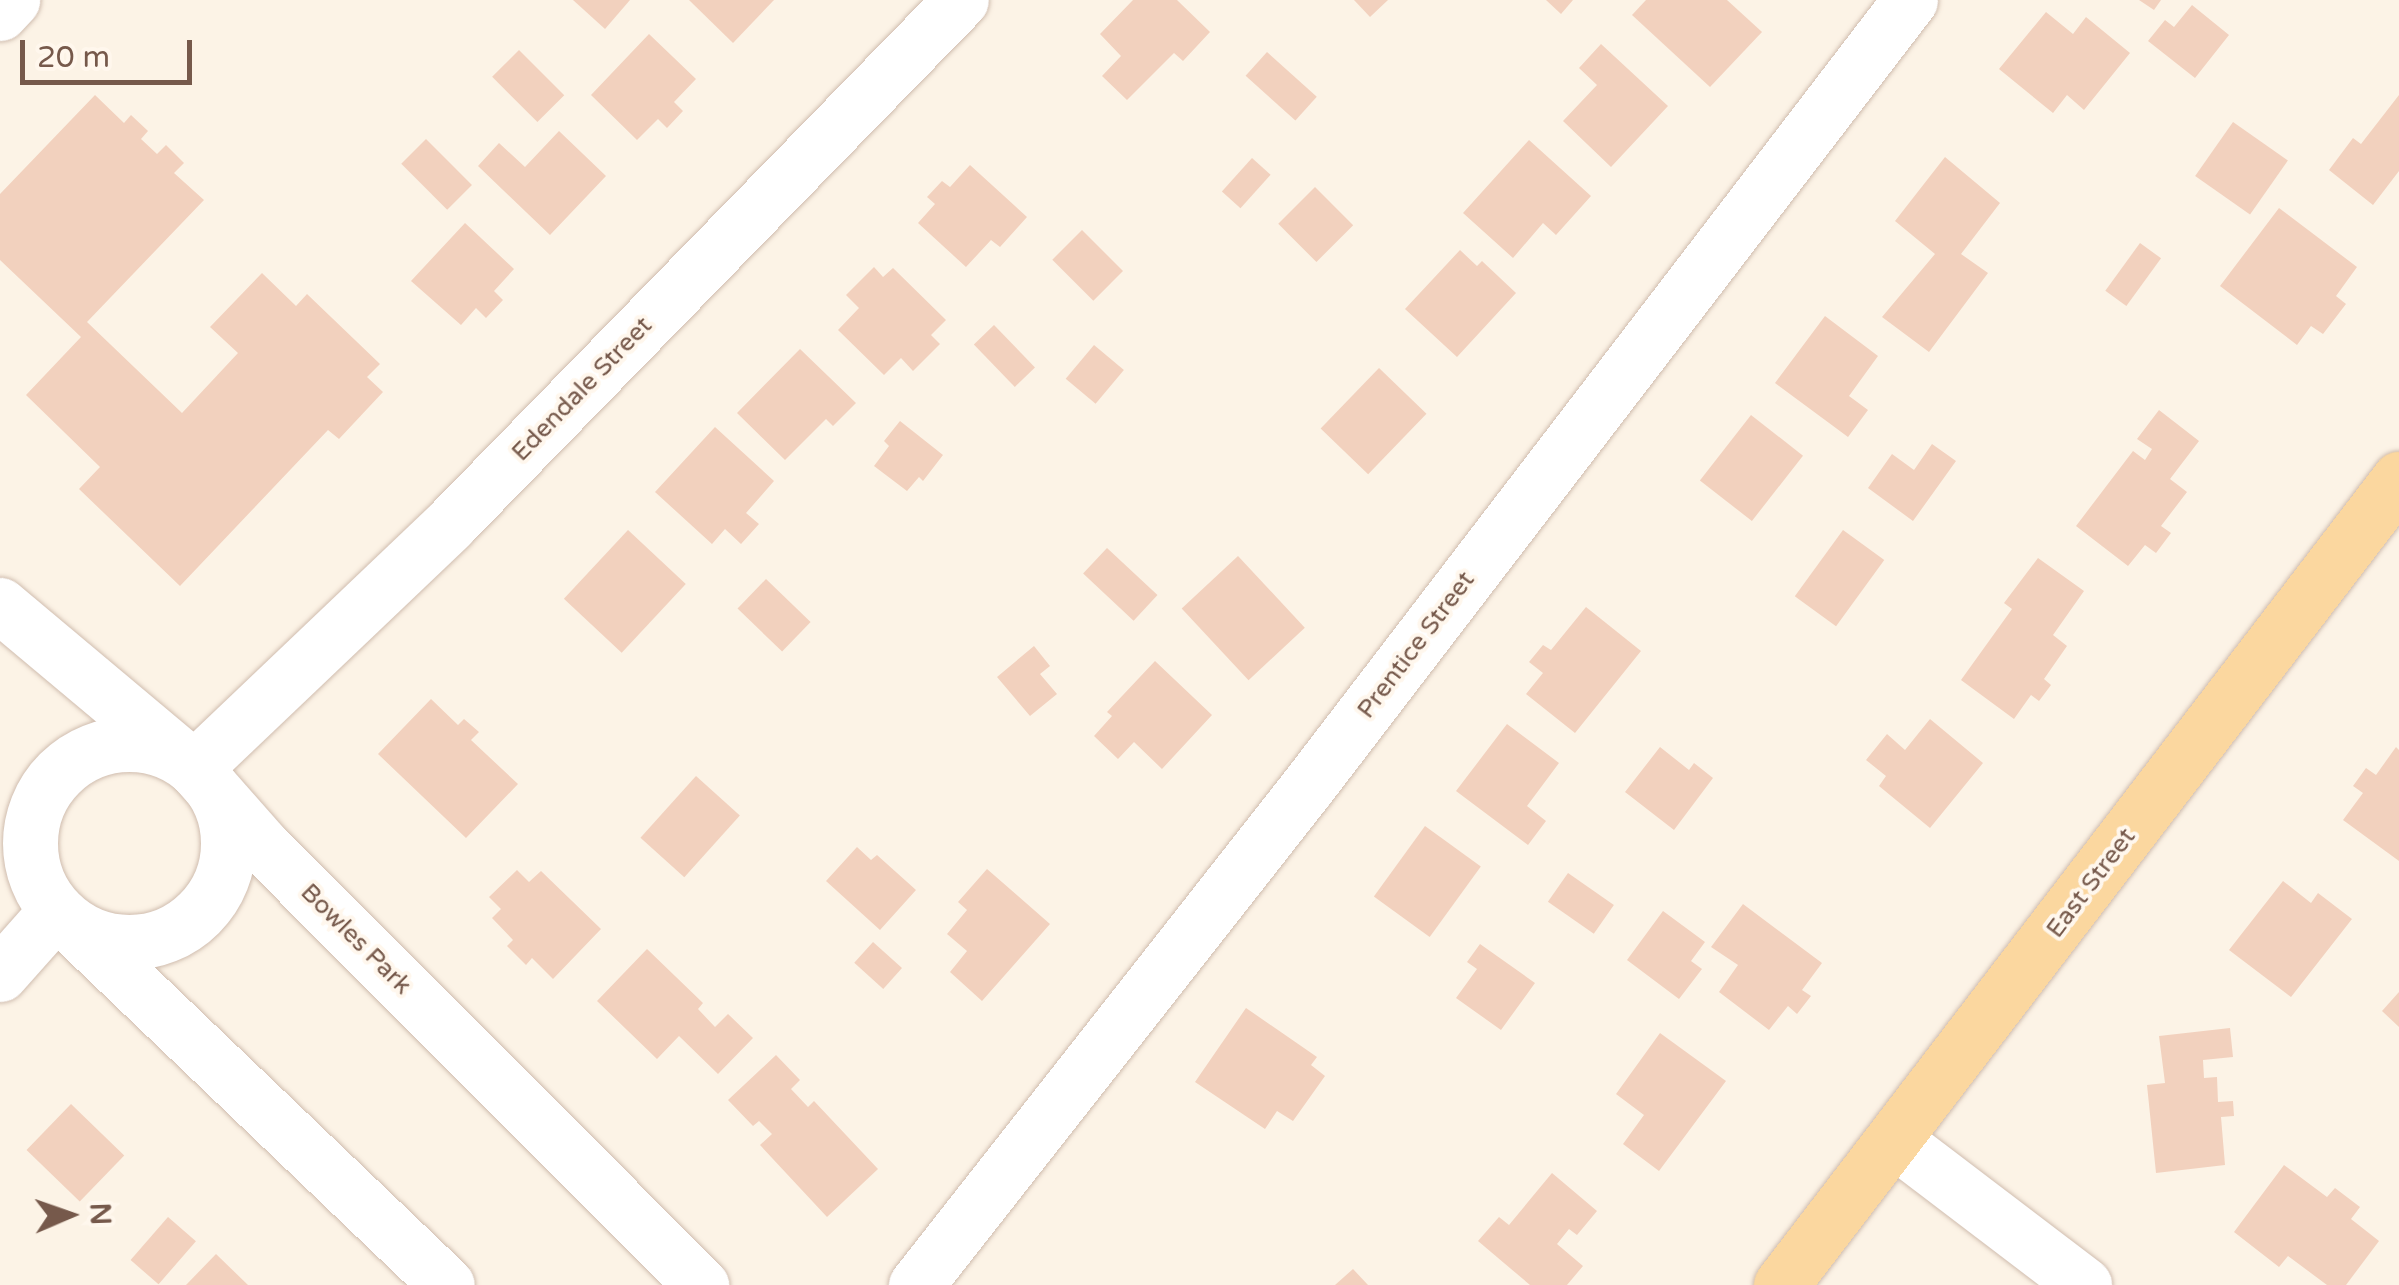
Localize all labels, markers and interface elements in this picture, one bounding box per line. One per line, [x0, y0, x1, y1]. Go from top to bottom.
scale bar [25, 20, 198, 82]
text: 20 m [37, 39, 110, 76]
street label: Edendale Street [506, 311, 658, 467]
street label: Prentice Street [1351, 566, 1481, 724]
street label: East Street [2040, 822, 2142, 944]
street label: Bowles Park [294, 877, 418, 1001]
north arrow [20, 1165, 120, 1265]
text: N [83, 1202, 117, 1226]

